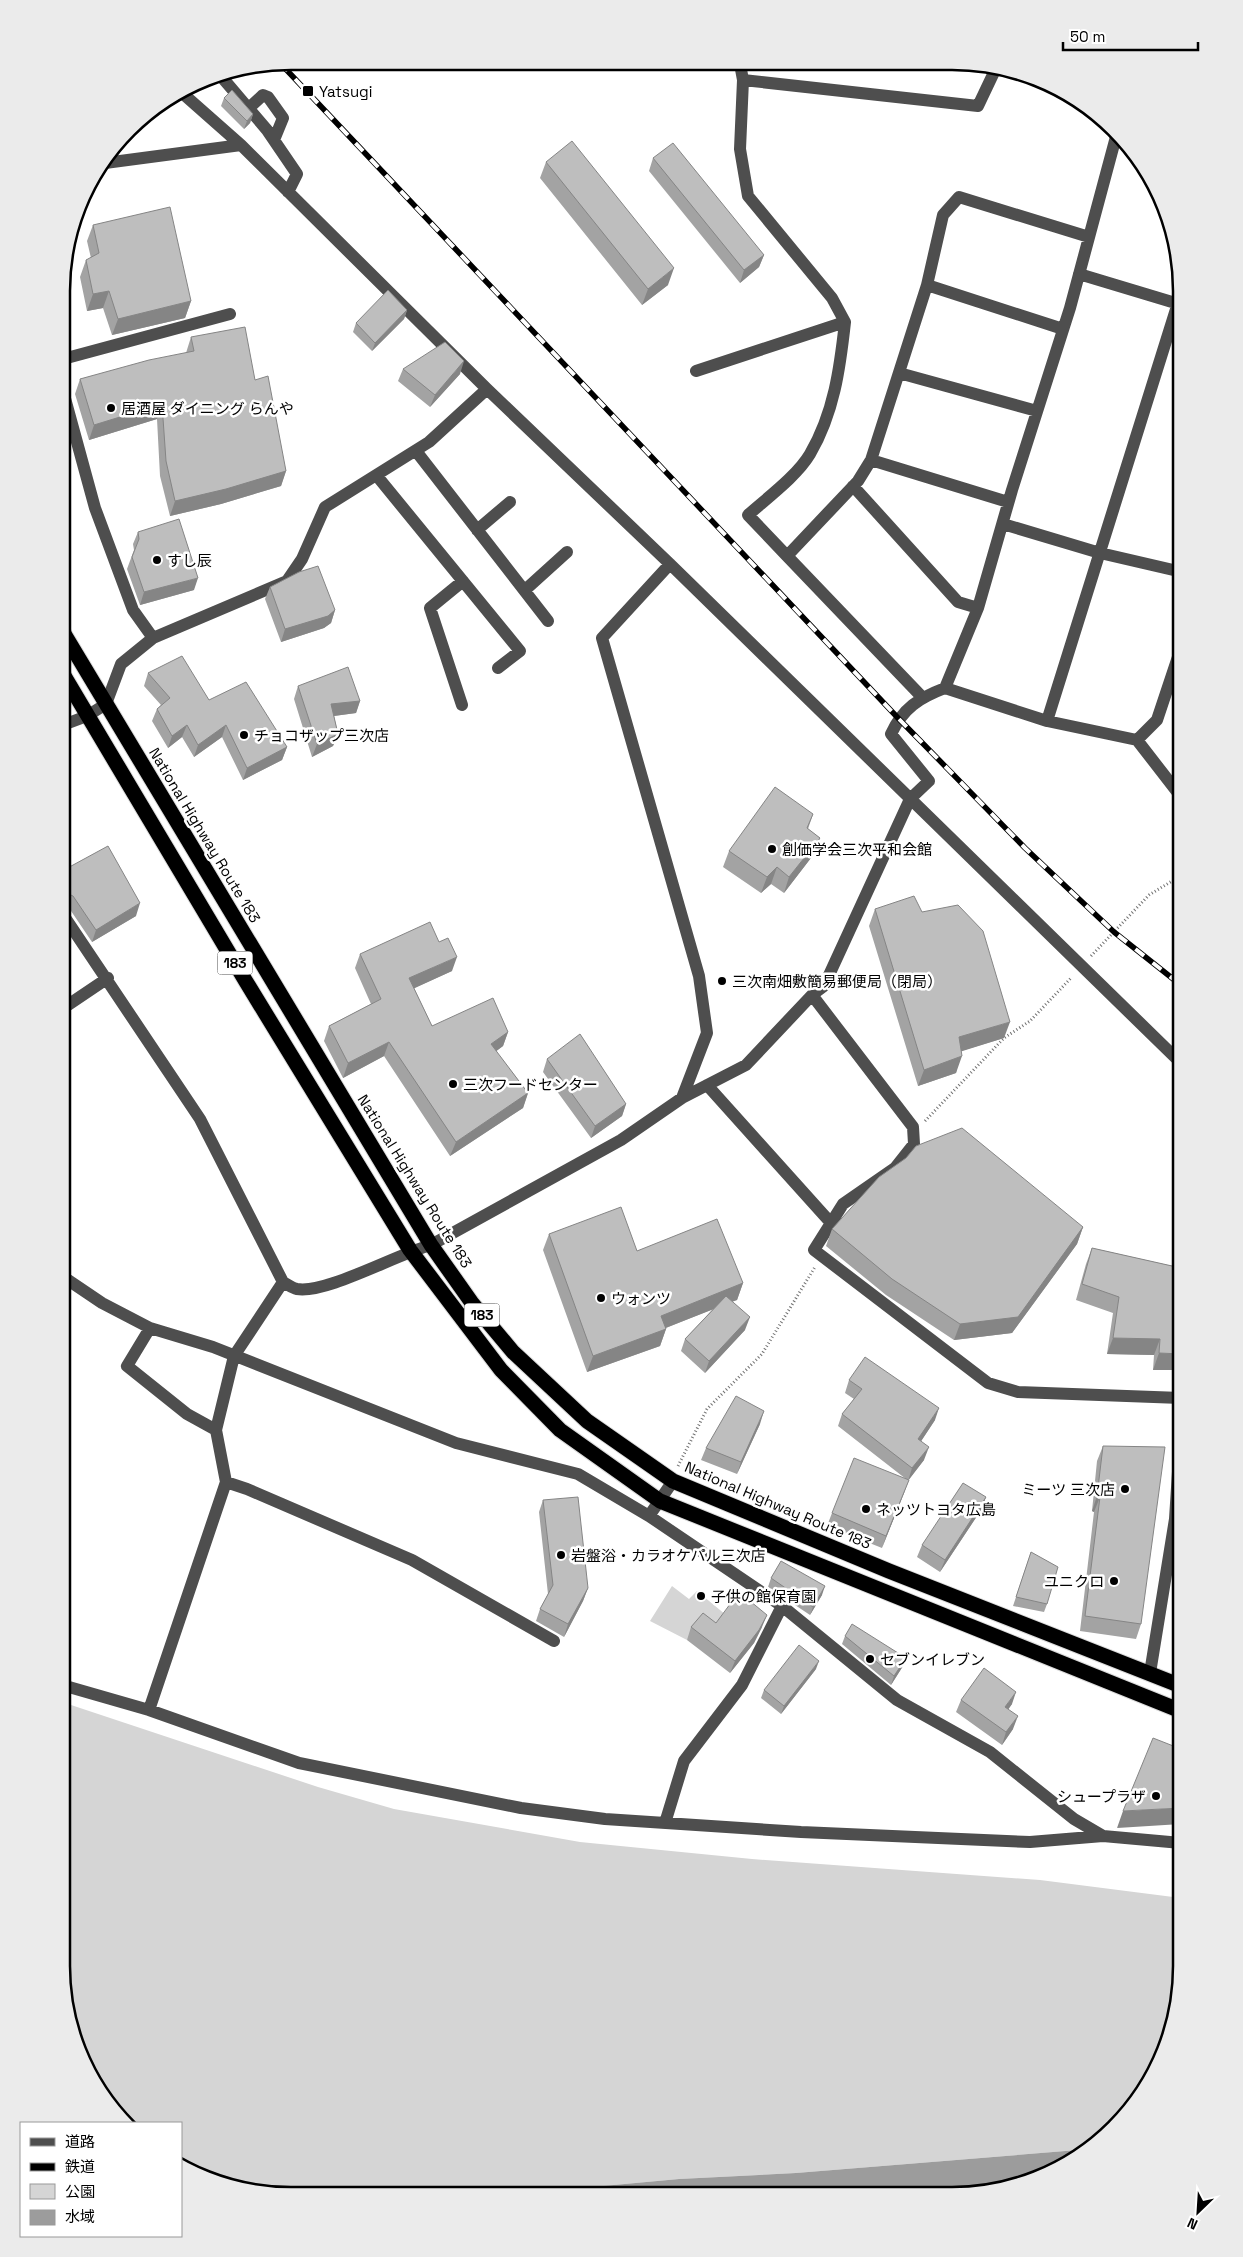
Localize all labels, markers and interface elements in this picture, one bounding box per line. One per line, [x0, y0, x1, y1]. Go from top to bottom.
scale bar [1063, 20, 1198, 52]
text: 50 m [1070, 27, 1105, 46]
place label: Yatsugi [319, 82, 372, 101]
marker: Yatsugi [301, 84, 315, 98]
place label: 居酒屋 ダイニング らんや [121, 399, 294, 418]
marker: 居酒屋 ダイニング らんや [105, 402, 117, 414]
place label: すし辰 [167, 551, 212, 570]
marker: すし辰 [151, 554, 163, 566]
place label: チョコザップ三次店 [254, 726, 389, 745]
marker: チョコザップ三次店 [238, 729, 250, 741]
street label: National Highway Route 183 [145, 744, 265, 926]
place label: 創価学会三次平和会館 [782, 840, 932, 859]
marker: 創価学会三次平和会館 [766, 843, 778, 855]
road number: 183 [218, 951, 252, 974]
place label: 三次南畑敷簡易郵便局（閉局） [732, 972, 942, 991]
marker: 三次南畑敷簡易郵便局（閉局） [716, 975, 728, 987]
place label: 三次フードセンター [463, 1075, 598, 1094]
marker: 三次フードセンター [447, 1078, 459, 1090]
street label: National Highway Route 183 [354, 1091, 476, 1271]
place label: ウォンツ [611, 1289, 671, 1308]
marker: ウォンツ [595, 1292, 607, 1304]
road number: 183 [464, 1304, 500, 1326]
street label: National Highway Route 183 [682, 1457, 874, 1553]
place label: ミーツ 三次店 [1021, 1480, 1115, 1499]
marker: ミーツ 三次店 [1119, 1483, 1131, 1495]
place label: ネッツトヨタ広島 [876, 1500, 996, 1519]
marker: ネッツトヨタ広島 [860, 1503, 872, 1515]
place label: 岩盤浴・カラオケパル三次店 [571, 1546, 765, 1565]
marker: 岩盤浴・カラオケパル三次店 [555, 1549, 567, 1561]
place label: ユニクロ [1044, 1572, 1104, 1591]
marker: ユニクロ [1108, 1575, 1120, 1587]
place label: 子供の館保育園 [711, 1587, 816, 1606]
marker: 子供の館保育園 [695, 1590, 707, 1602]
place label: セブンイレブン [880, 1650, 985, 1669]
marker: セブンイレブン [864, 1653, 876, 1665]
place label: シュープラザ [1057, 1787, 1146, 1806]
marker: シュープラザ [1150, 1790, 1162, 1802]
legend [20, 2122, 182, 2237]
text: 道路 [65, 2132, 95, 2151]
text: 鉄道 [65, 2157, 95, 2176]
text: 公園 [65, 2182, 95, 2201]
north arrow [1173, 2187, 1223, 2237]
text: 水域 [65, 2207, 95, 2226]
text: N [1184, 2214, 1201, 2234]

